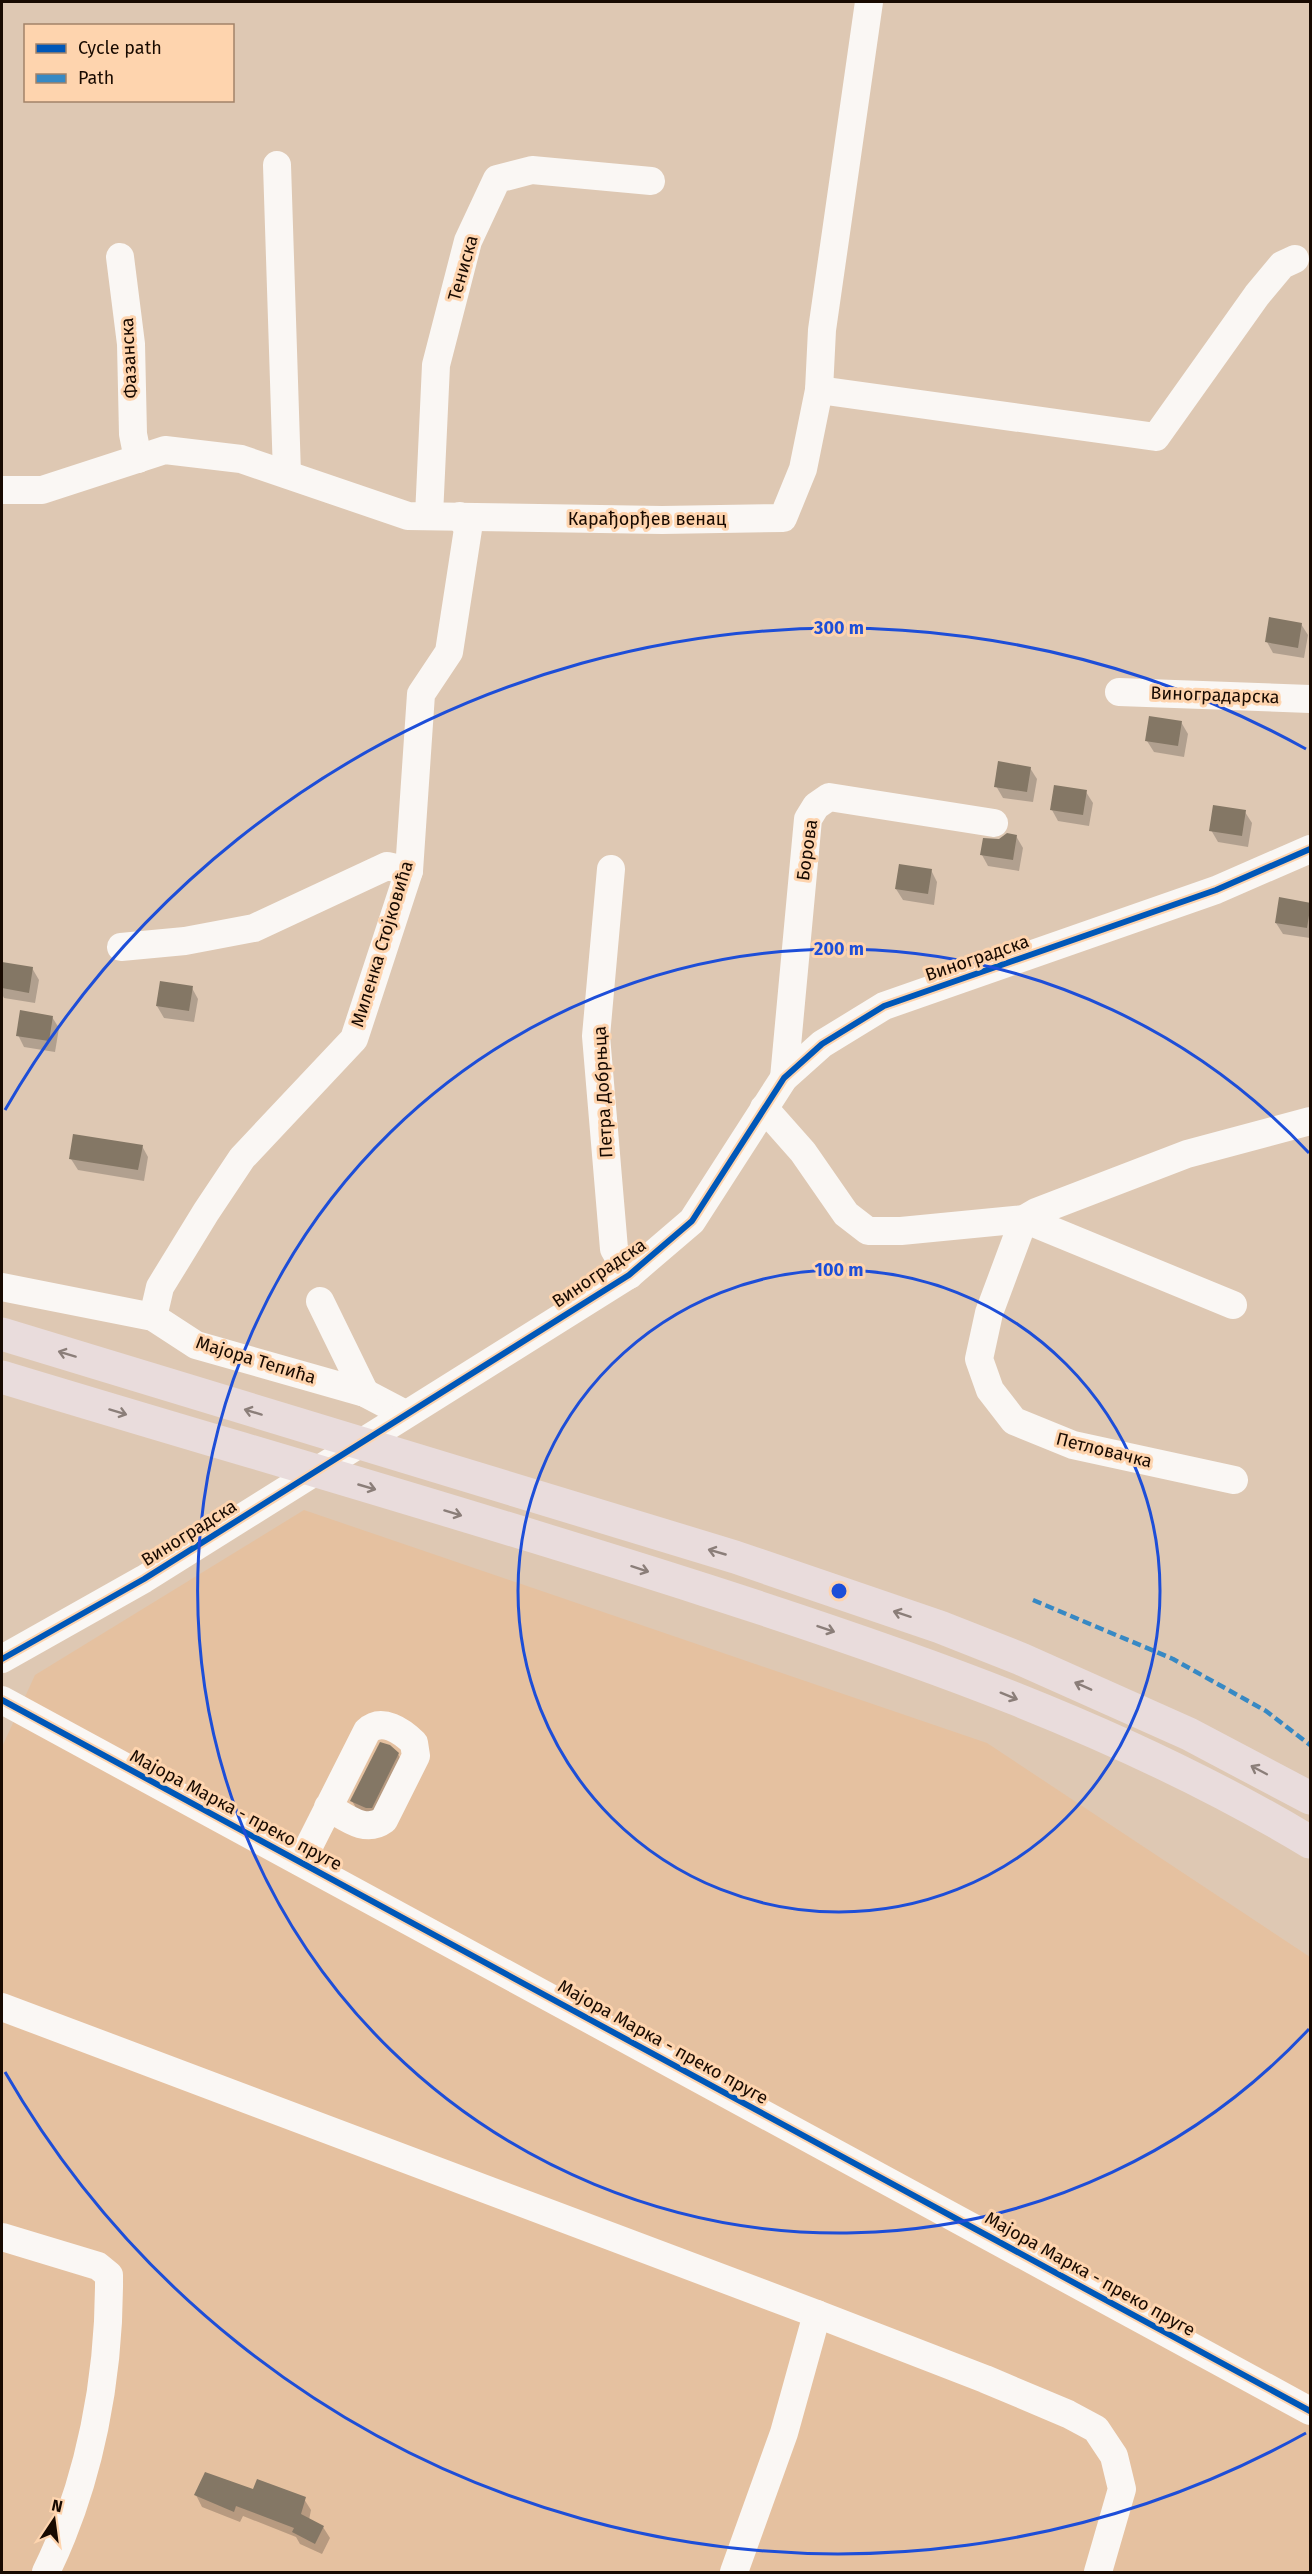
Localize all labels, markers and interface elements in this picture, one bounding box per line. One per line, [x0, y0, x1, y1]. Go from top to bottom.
legend [24, 24, 234, 102]
text: Cycle path [78, 37, 162, 59]
text: Path [78, 67, 114, 89]
street label: Тениска [443, 233, 483, 303]
street label: Фазанска [116, 317, 142, 399]
street label: Карађорђев венац [568, 508, 727, 530]
text: 300 m [813, 617, 864, 639]
street label: Виноградарска [1150, 682, 1280, 708]
street label: Борова [792, 818, 822, 882]
street label: Миленка Стојковића [346, 858, 418, 1030]
street label: Виноградска [922, 930, 1032, 986]
text: 200 m [814, 938, 864, 960]
street label: Петра Добрњца [589, 1025, 617, 1159]
street label: Виноградска [548, 1234, 650, 1312]
text: 100 m [815, 1259, 863, 1281]
street label: Мајора Тепића [193, 1331, 319, 1389]
one-way arrow [58, 1348, 77, 1359]
one-way arrow [244, 1406, 263, 1417]
one-way arrow [108, 1407, 127, 1418]
street label: Петловачка [1054, 1427, 1154, 1473]
one-way arrow [357, 1482, 376, 1493]
street label: Виноградска [137, 1495, 241, 1571]
one-way arrow [444, 1508, 463, 1519]
one-way arrow [708, 1546, 727, 1557]
one-way arrow [630, 1564, 649, 1575]
centre of rings [829, 1581, 849, 1601]
one-way arrow [893, 1608, 912, 1619]
one-way arrow [816, 1624, 835, 1635]
one-way arrow [1075, 1680, 1093, 1691]
one-way arrow [999, 1691, 1017, 1702]
street label: Мајора Марка - преко пруге [126, 1745, 346, 1875]
one-way arrow [1251, 1764, 1268, 1776]
street label: Мајора Марка - преко пруге [554, 1975, 772, 2109]
street label: Мајора Марка - преко пруге [981, 2207, 1199, 2341]
north arrow [24, 2490, 84, 2550]
text: N [50, 2495, 65, 2516]

